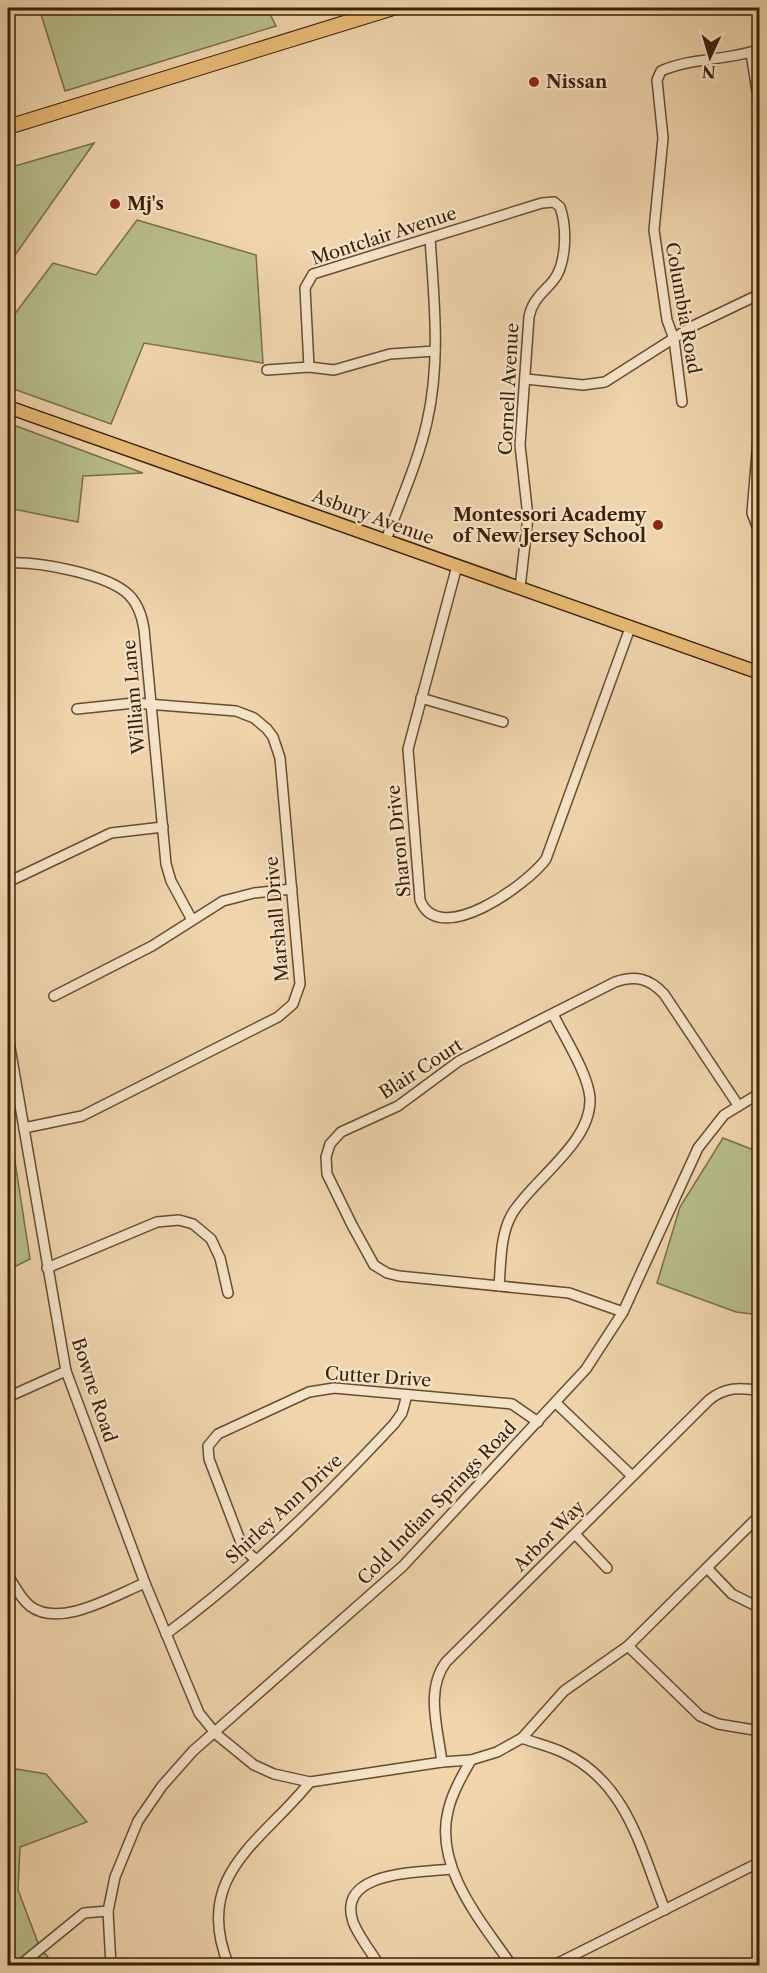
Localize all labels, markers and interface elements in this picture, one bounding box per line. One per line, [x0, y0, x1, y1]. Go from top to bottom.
north arrow [680, 27, 740, 87]
text: N [701, 61, 717, 82]
place label: Nissan [546, 71, 608, 93]
marker: Nissan [527, 75, 541, 89]
place label: Mj's [127, 193, 164, 215]
marker: Mj's [108, 197, 122, 211]
street label: Montclair Avenue [309, 202, 459, 270]
street label: Columbia Road [661, 241, 705, 375]
street label: Cornell Avenue [495, 322, 523, 456]
street label: Asbury Avenue [308, 484, 437, 549]
place label: Montessori Academy of New Jersey School [453, 504, 647, 547]
marker: Montessori Academy of New Jersey School [651, 518, 665, 532]
street label: William Lane [118, 639, 150, 756]
street label: Sharon Drive [382, 784, 416, 898]
street label: Marshall Drive [261, 855, 293, 983]
street label: Blair Court [375, 1034, 467, 1104]
street label: Bowne Road [67, 1335, 121, 1445]
street label: Cutter Drive [324, 1362, 432, 1392]
street label: Cold Indian Springs Road [353, 1417, 521, 1589]
street label: Shirley Ann Drive [221, 1449, 347, 1569]
street label: Arbor Way [508, 1495, 590, 1577]

